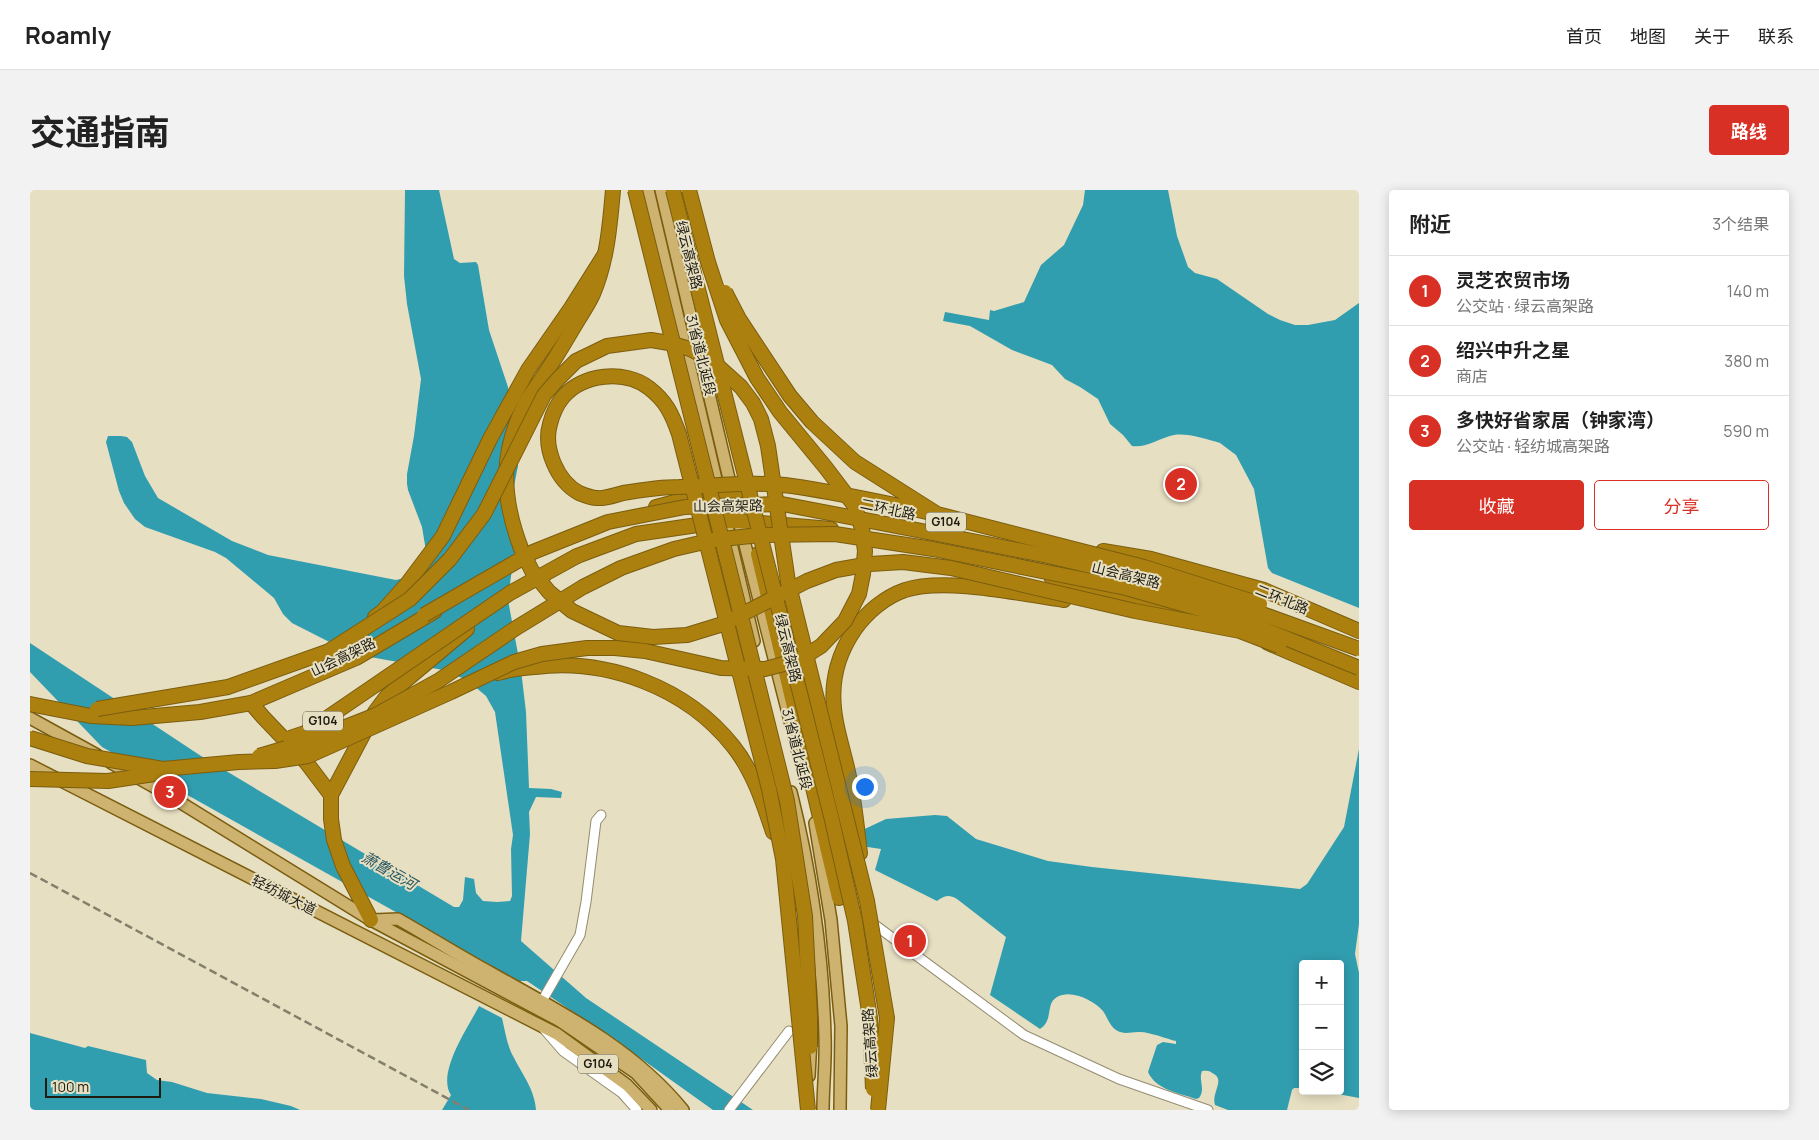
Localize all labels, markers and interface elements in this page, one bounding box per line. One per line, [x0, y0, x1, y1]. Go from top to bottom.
text: Roamly [25, 18, 111, 51]
text: 首页 [1566, 24, 1602, 48]
text: 地图 [1630, 24, 1666, 48]
text: 关于 [1694, 24, 1730, 48]
text: 联系 [1758, 24, 1794, 48]
button: 路线 [1709, 105, 1789, 155]
text: 交通指南 [30, 108, 170, 156]
text: 附近 [1409, 210, 1451, 238]
text: 3个结果 [1712, 213, 1769, 235]
street label: 绿云高架路 [672, 219, 707, 291]
text: 灵芝农贸市场 [1456, 267, 1570, 293]
text: 1 [1421, 280, 1429, 302]
text: 140 m [1727, 280, 1769, 302]
text: 公交站 · 绿云高架路 [1456, 295, 1594, 317]
street label: 31省道北延段 [682, 312, 721, 398]
text: 绍兴中升之星 [1456, 337, 1570, 363]
text: 2 [1420, 350, 1430, 372]
text: 380 m [1724, 350, 1769, 372]
text: 商店 [1456, 365, 1488, 387]
text: 多快好省家居（钟家湾） [1456, 407, 1665, 433]
text: 3 [1420, 420, 1430, 442]
text: 590 m [1723, 420, 1769, 442]
text: 公交站 · 轻纺城高架路 [1456, 435, 1610, 457]
pin: 2 [1165, 465, 1197, 503]
button: 收藏 [1409, 480, 1584, 530]
button: 分享 [1594, 480, 1769, 530]
street label: 二环北路 [859, 493, 917, 524]
street label: 山会高架路 [693, 495, 763, 516]
road number: G104 [926, 512, 966, 532]
street label: 山会高架路 [1090, 557, 1162, 592]
street label: 二环北路 [1253, 579, 1312, 618]
street label: 绿云高架路 [771, 612, 806, 684]
street label: 山会高架路 [307, 633, 378, 680]
street label: 31省道北延段 [778, 706, 817, 792]
road number: G104 [303, 712, 343, 730]
pin: 3 [154, 773, 186, 811]
your location [852, 774, 878, 800]
water label: 萧曹运河 [358, 846, 423, 896]
street label: 轻纺城大道 [249, 870, 320, 919]
pin: 1 [894, 922, 926, 960]
map controls [1299, 960, 1344, 1095]
button: + [1299, 960, 1344, 1005]
button: − [1299, 1005, 1344, 1050]
street label: 绿云高架路 [858, 1007, 881, 1079]
button: layers [1299, 1050, 1344, 1095]
road number: G104 [578, 1054, 618, 1074]
scale bar [45, 1075, 161, 1098]
text: 100 m [52, 1077, 89, 1096]

